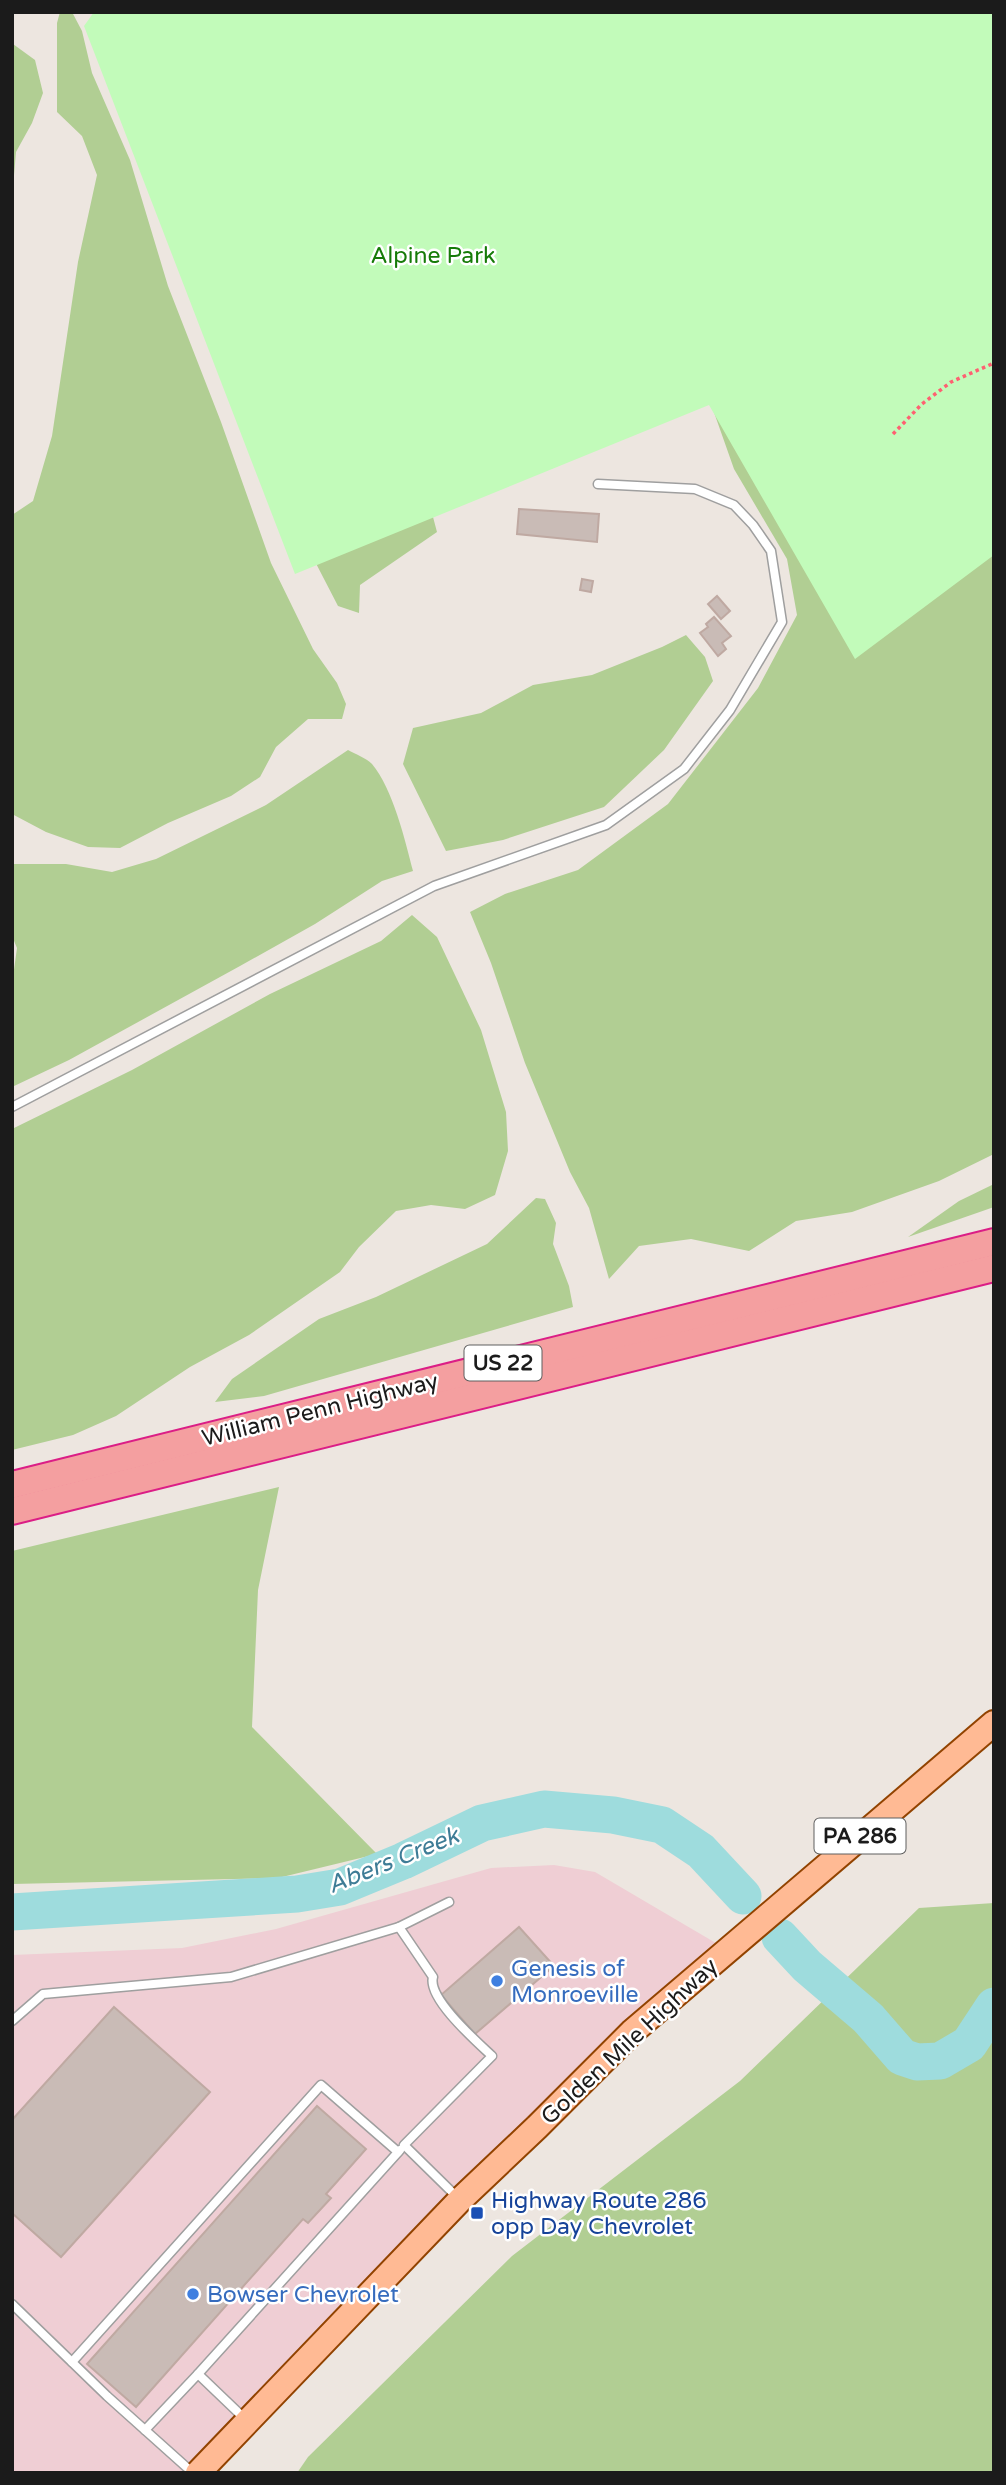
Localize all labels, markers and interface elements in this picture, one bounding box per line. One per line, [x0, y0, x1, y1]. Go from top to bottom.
park label: Alpine Park [370, 242, 496, 270]
road number: US 22 [464, 1346, 542, 1380]
street label: William Penn Highway [199, 1367, 441, 1453]
road number: PA 286 [814, 1818, 906, 1854]
water label: Abers Creek [323, 1820, 465, 1900]
street label: Golden Mile Highway [536, 1953, 724, 2131]
place label: Genesis of Monroeville [511, 1955, 639, 2009]
marker: Genesis of Monroeville [489, 1973, 505, 1989]
place label: Highway Route 286 opp Day Chevrolet [491, 2187, 707, 2241]
marker: Highway Route 286 opp Day Chevrolet [469, 2205, 485, 2221]
place label: Bowser Chevrolet [207, 2281, 399, 2309]
marker: Bowser Chevrolet [185, 2286, 201, 2302]

